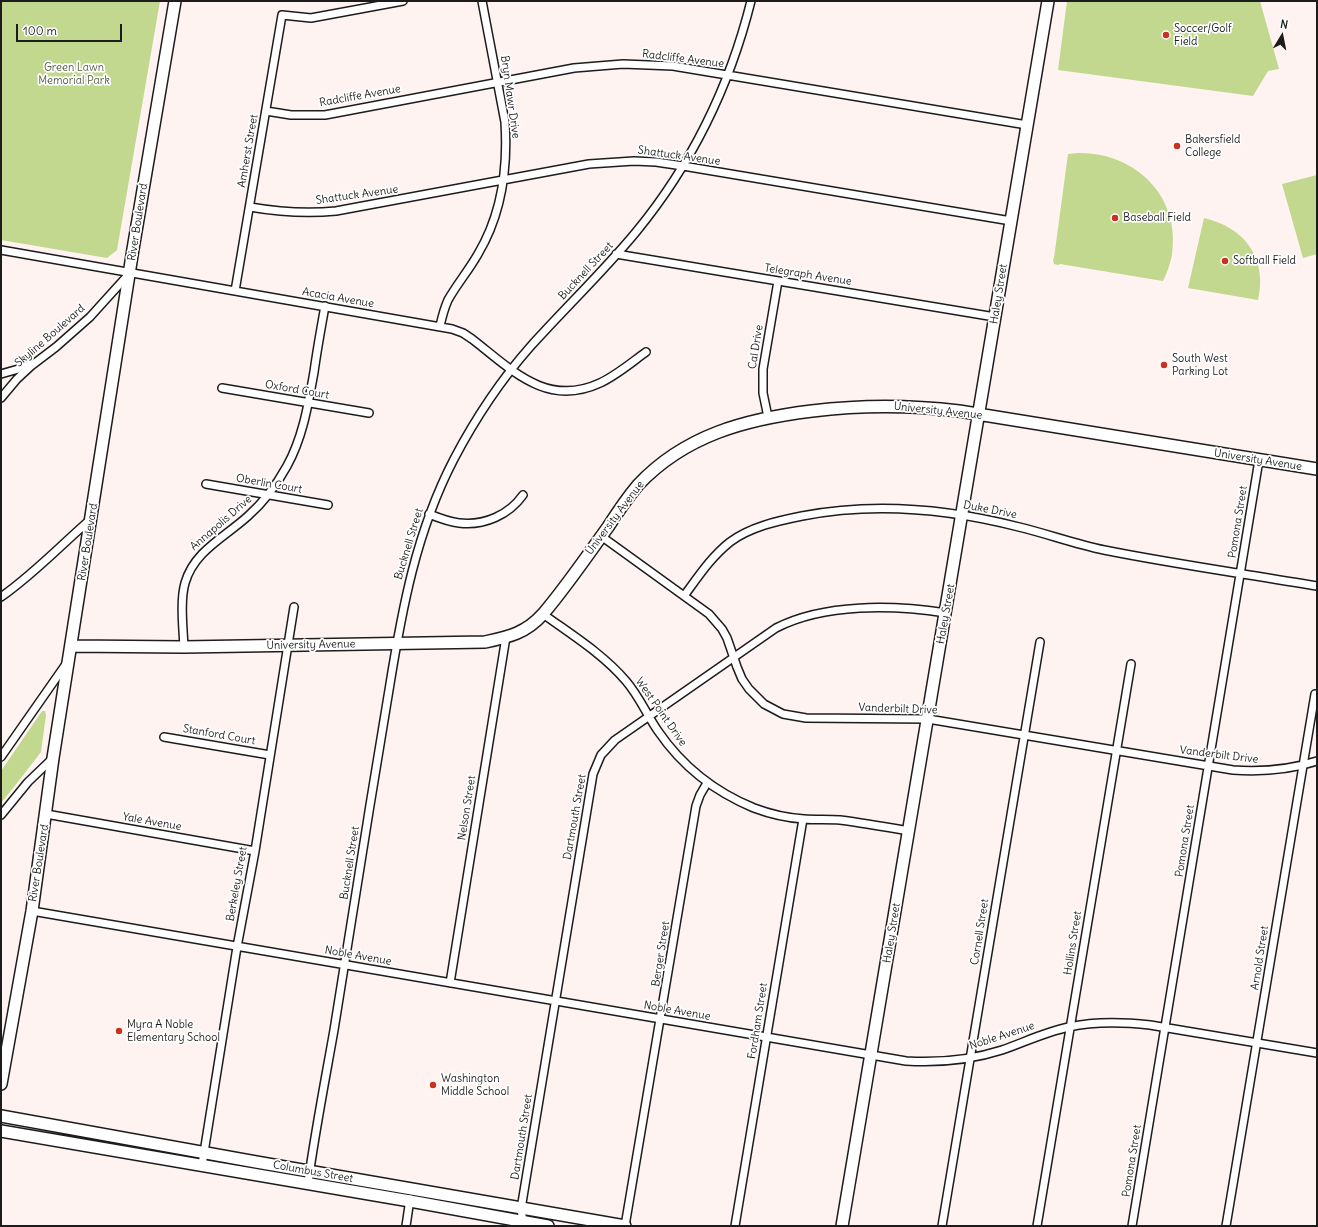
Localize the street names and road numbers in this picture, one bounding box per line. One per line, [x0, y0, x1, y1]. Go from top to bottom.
street label: Radcliffe Avenue [641, 47, 725, 71]
street label: Bryn Mawr Drive [498, 55, 522, 139]
street label: Radcliffe Avenue [318, 82, 402, 110]
street label: Amherst Street [235, 113, 261, 189]
street label: Shattuck Avenue [637, 144, 721, 168]
street label: River Boulevard [125, 182, 151, 262]
street label: Shattuck Avenue [315, 183, 399, 207]
street label: Bucknell Street [556, 239, 616, 303]
street label: Telegraph Avenue [763, 262, 853, 288]
street label: Haley Street [988, 263, 1010, 325]
street label: Acacia Avenue [301, 285, 375, 311]
street label: Skyline Boulevard [12, 302, 88, 370]
street label: Cal Drive [746, 324, 766, 370]
street label: Oxford Court [264, 378, 330, 402]
street label: University Avenue [893, 400, 983, 422]
street label: University Avenue [1213, 447, 1303, 473]
street label: Oberlin Court [235, 472, 303, 496]
street label: University Avenue [583, 479, 647, 557]
street label: Pomona Street [1226, 485, 1250, 559]
street label: Annapolis Drive [188, 493, 254, 553]
street label: Duke Drive [962, 498, 1018, 522]
street label: River Boulevard [75, 502, 101, 582]
street label: Bucknell Street [392, 507, 426, 581]
street label: Haley Street [934, 583, 958, 645]
street label: University Avenue [266, 638, 356, 652]
street label: West Point Drive [633, 675, 689, 749]
street label: Vanderbilt Drive [858, 701, 938, 717]
street label: Stanford Court [182, 722, 256, 748]
street label: Vanderbilt Drive [1179, 744, 1259, 766]
street label: Dartmouth Street [561, 773, 589, 861]
street label: Nelson Street [455, 775, 479, 841]
street label: Pomona Street [1173, 804, 1197, 878]
street label: Yale Avenue [122, 810, 182, 834]
street label: River Boulevard [26, 823, 52, 903]
street label: Bucknell Street [338, 825, 362, 901]
street label: Berkeley Street [224, 846, 250, 922]
street label: Cornell Street [968, 898, 992, 966]
street label: Haley Street [881, 902, 903, 964]
street label: Hollins Street [1061, 910, 1085, 976]
street label: Berger Street [649, 920, 673, 988]
street label: Arnold Street [1248, 925, 1272, 991]
street label: Noble Avenue [324, 944, 392, 968]
street label: Fordham Street [745, 982, 771, 1060]
street label: Noble Avenue [643, 999, 711, 1023]
street label: Noble Avenue [968, 1019, 1036, 1053]
street label: Dartmouth Street [509, 1093, 535, 1181]
street label: Pomona Street [1120, 1124, 1144, 1198]
street label: Columbus Street [272, 1158, 354, 1186]

